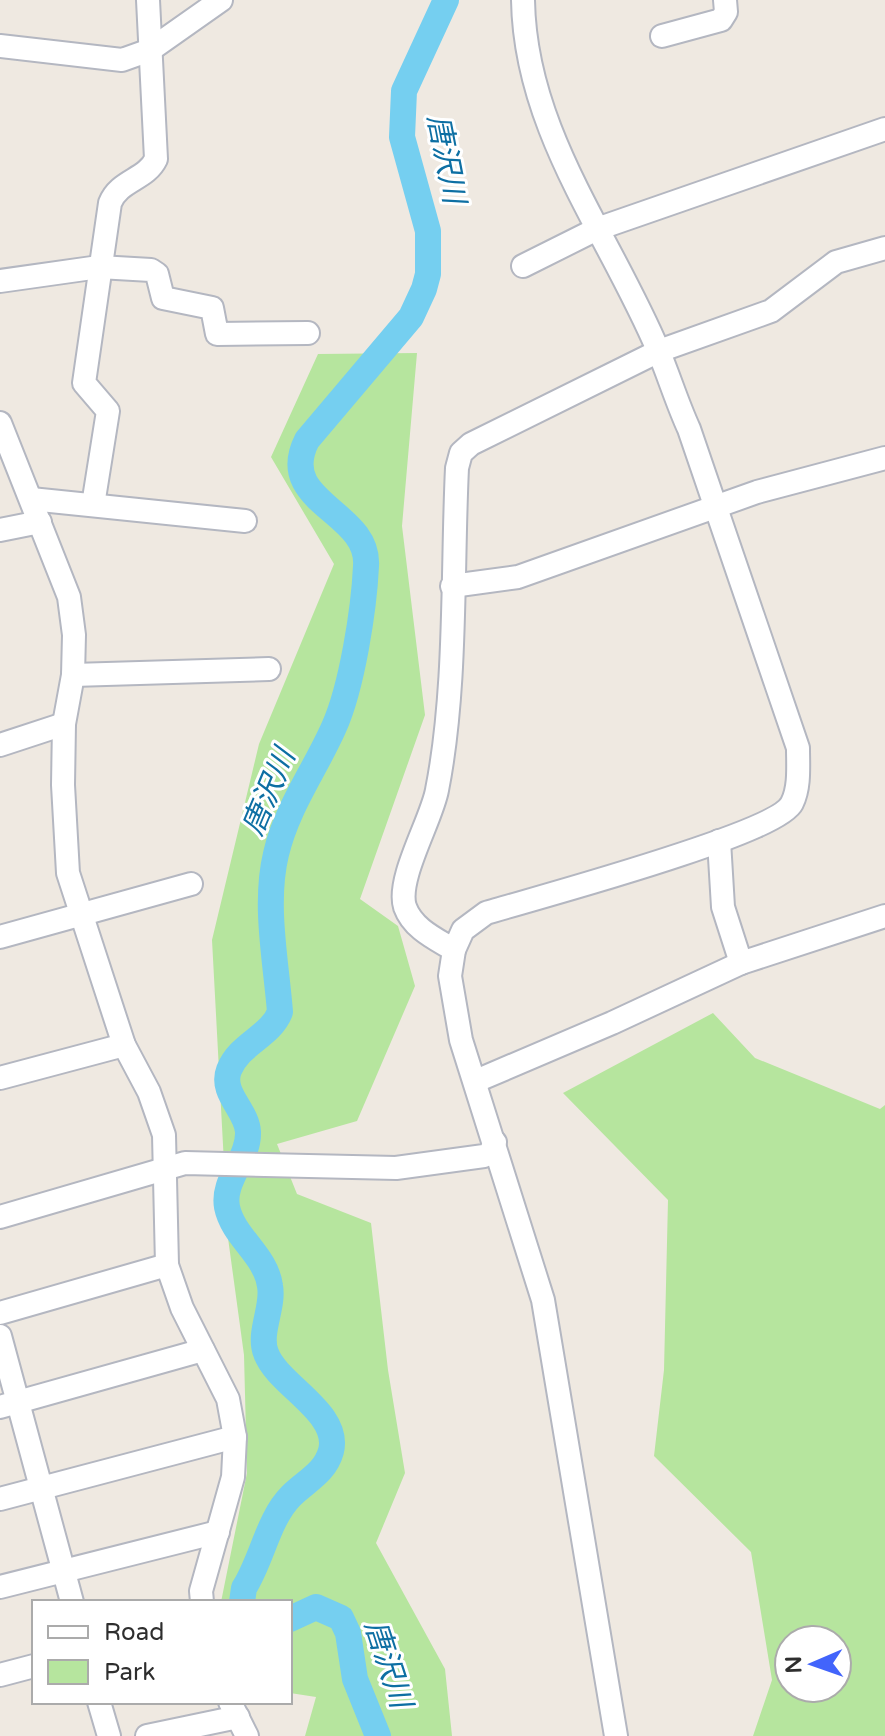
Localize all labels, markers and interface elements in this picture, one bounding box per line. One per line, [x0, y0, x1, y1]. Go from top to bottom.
water label: 唐沢川 [419, 111, 473, 210]
water label: 唐沢川 [234, 741, 305, 841]
legend [32, 1600, 292, 1704]
water label: 唐沢川 [356, 1615, 420, 1715]
text: Road [104, 1618, 164, 1647]
north arrow [773, 1624, 853, 1704]
text: N [781, 1655, 807, 1674]
text: Park [104, 1658, 155, 1687]

